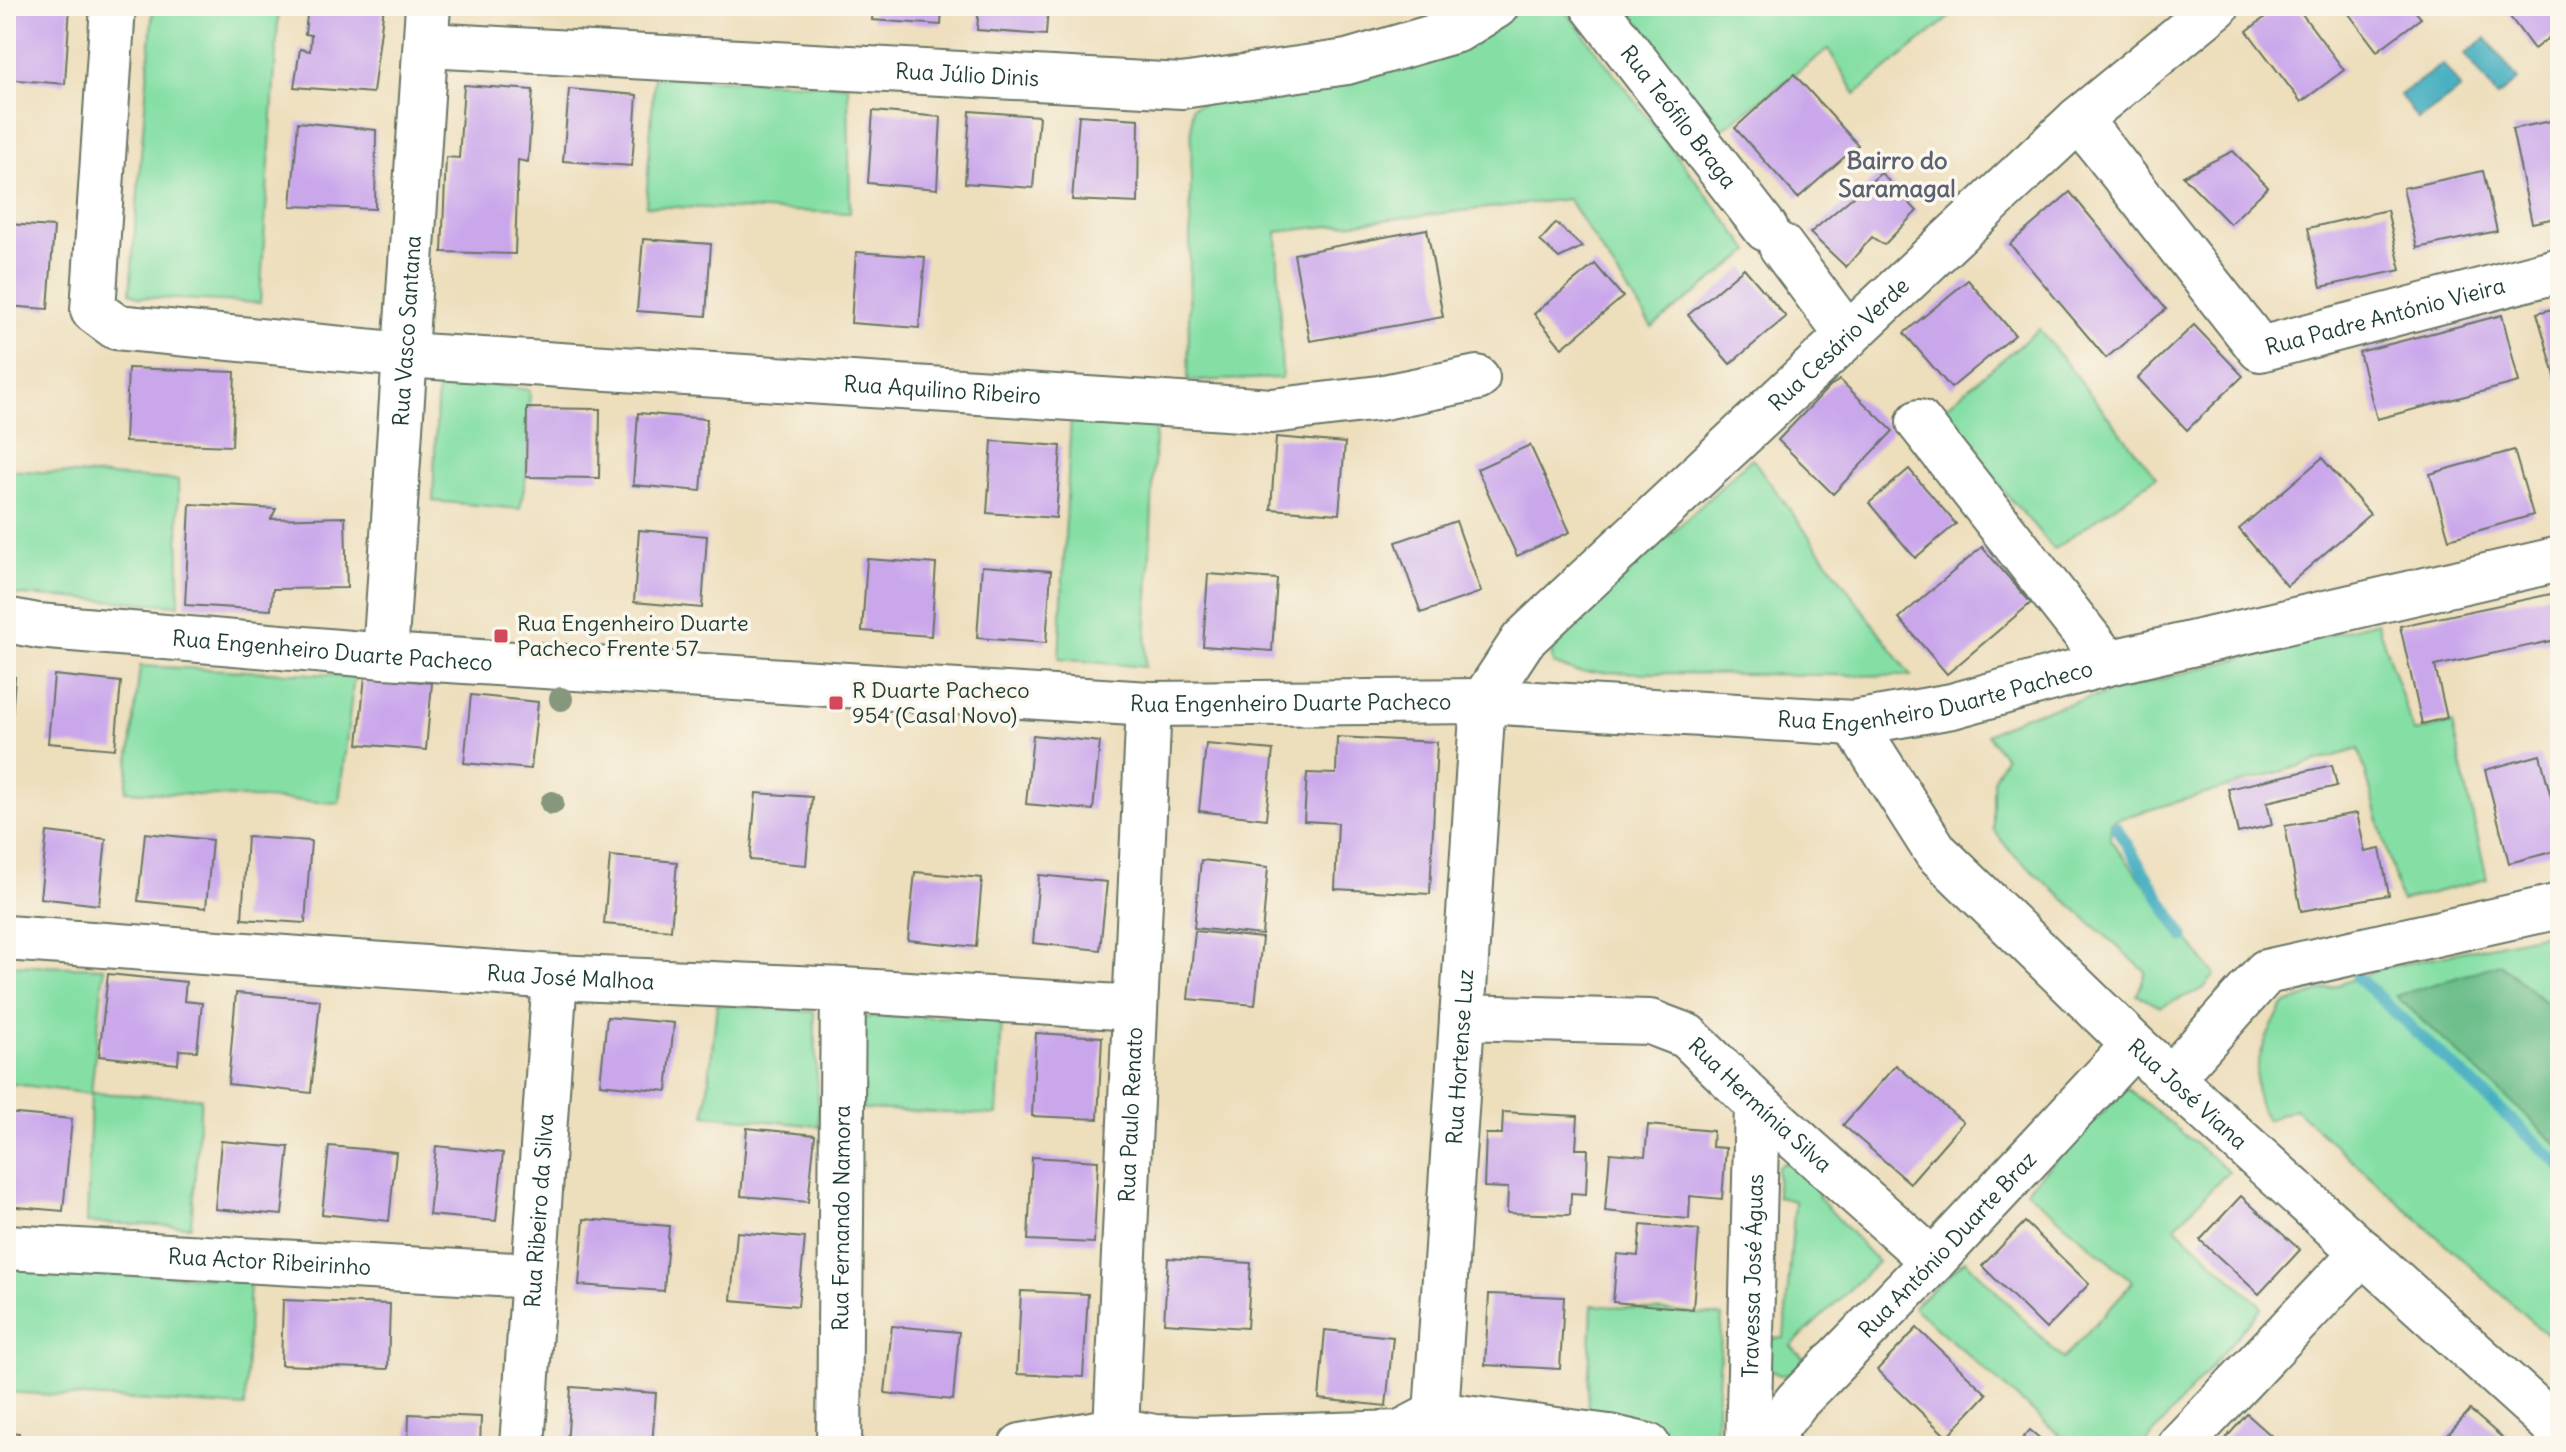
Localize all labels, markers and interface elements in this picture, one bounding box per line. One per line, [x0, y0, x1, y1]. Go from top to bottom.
street label: Rua Teófilo Braga [1615, 39, 1743, 194]
street label: Rua Júlio Dinis [894, 56, 1040, 92]
district label: Bairro do Saramagal [1838, 145, 1956, 203]
street label: Rua Vasco Santana [386, 234, 427, 427]
street label: Rua Padre António Vieira [2262, 271, 2508, 361]
street label: Rua Cesário Verde [1762, 272, 1915, 417]
street label: Rua Aquilino Ribeiro [843, 369, 1042, 410]
place label: Rua Engenheiro Duarte Pacheco Frente 57 [517, 609, 749, 662]
street label: Rua Engenheiro Duarte Pacheco [171, 624, 493, 677]
marker: Rua Engenheiro Duarte Pacheco Frente 57 [492, 627, 510, 645]
street label: Rua Engenheiro Duarte Pacheco [1777, 654, 2096, 737]
place label: R Duarte Pacheco 954 (Casal Novo) [852, 676, 1030, 729]
street label: Rua Engenheiro Duarte Pacheco [1129, 687, 1451, 718]
marker: R Duarte Pacheco 954 (Casal Novo) [827, 694, 845, 712]
street label: Rua José Malhoa [486, 958, 655, 995]
street label: Rua Hortense Luz [1440, 968, 1479, 1145]
street label: Rua Paulo Renato [1112, 1026, 1148, 1203]
street label: Rua Hermínia Silva [1683, 1031, 1838, 1178]
street label: Rua José Viana [2122, 1032, 2253, 1155]
street label: Rua Fernando Namora [826, 1105, 856, 1331]
street label: Rua Ribeiro da Silva [518, 1112, 559, 1309]
street label: Rua António Duarte Braz [1852, 1145, 2042, 1344]
street label: Travessa José Águas [1736, 1174, 1769, 1378]
street label: Rua Actor Ribeirinho [167, 1242, 372, 1281]

